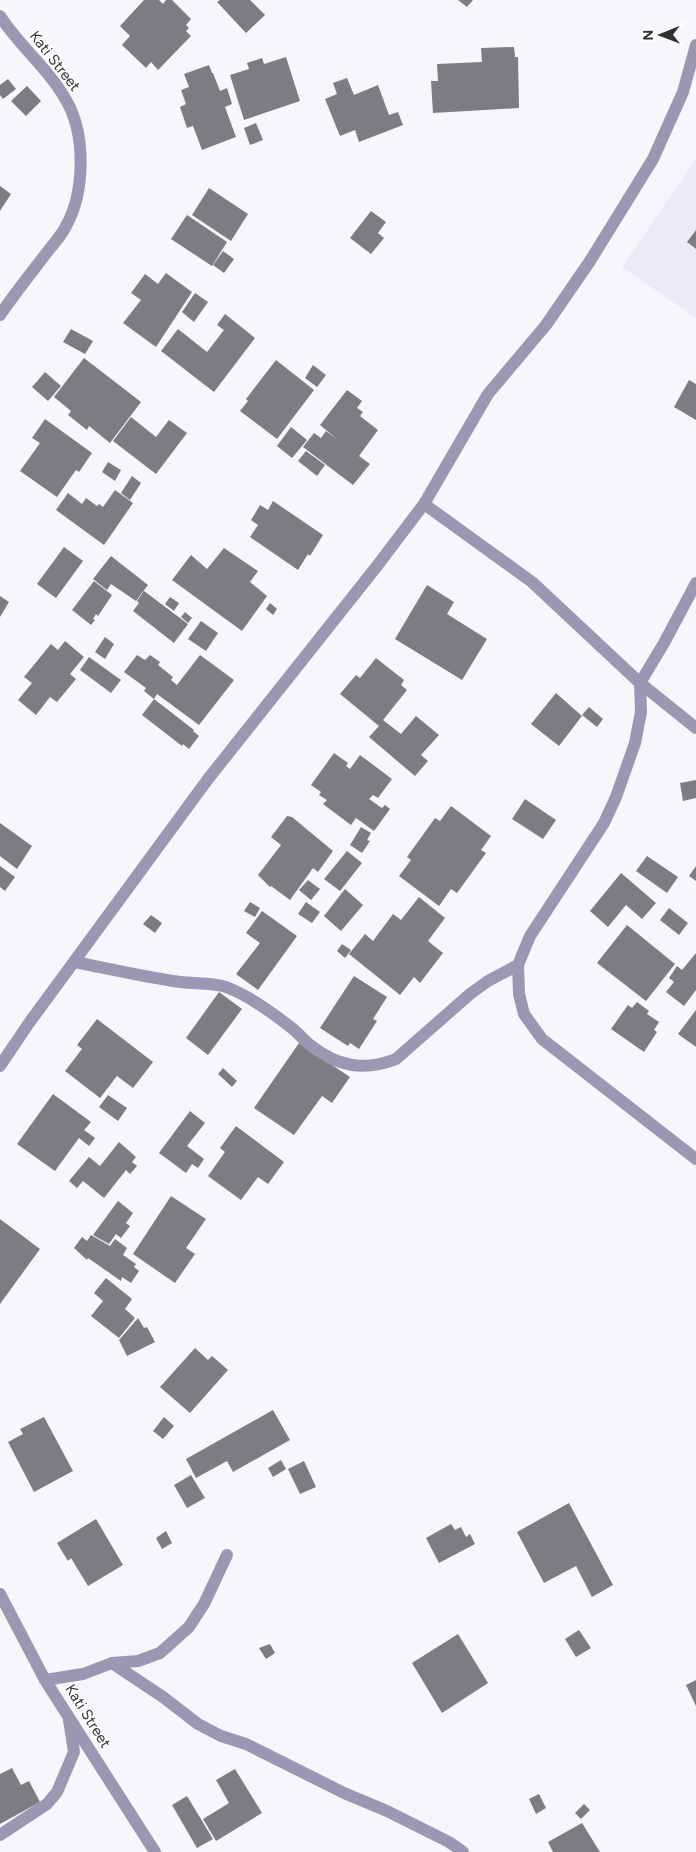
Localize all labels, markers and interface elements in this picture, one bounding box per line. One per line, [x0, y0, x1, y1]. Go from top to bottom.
north arrow [636, 10, 686, 60]
street label: Kati Street [26, 27, 84, 95]
text: N [640, 30, 657, 41]
street label: Kati Street [61, 1681, 115, 1751]

